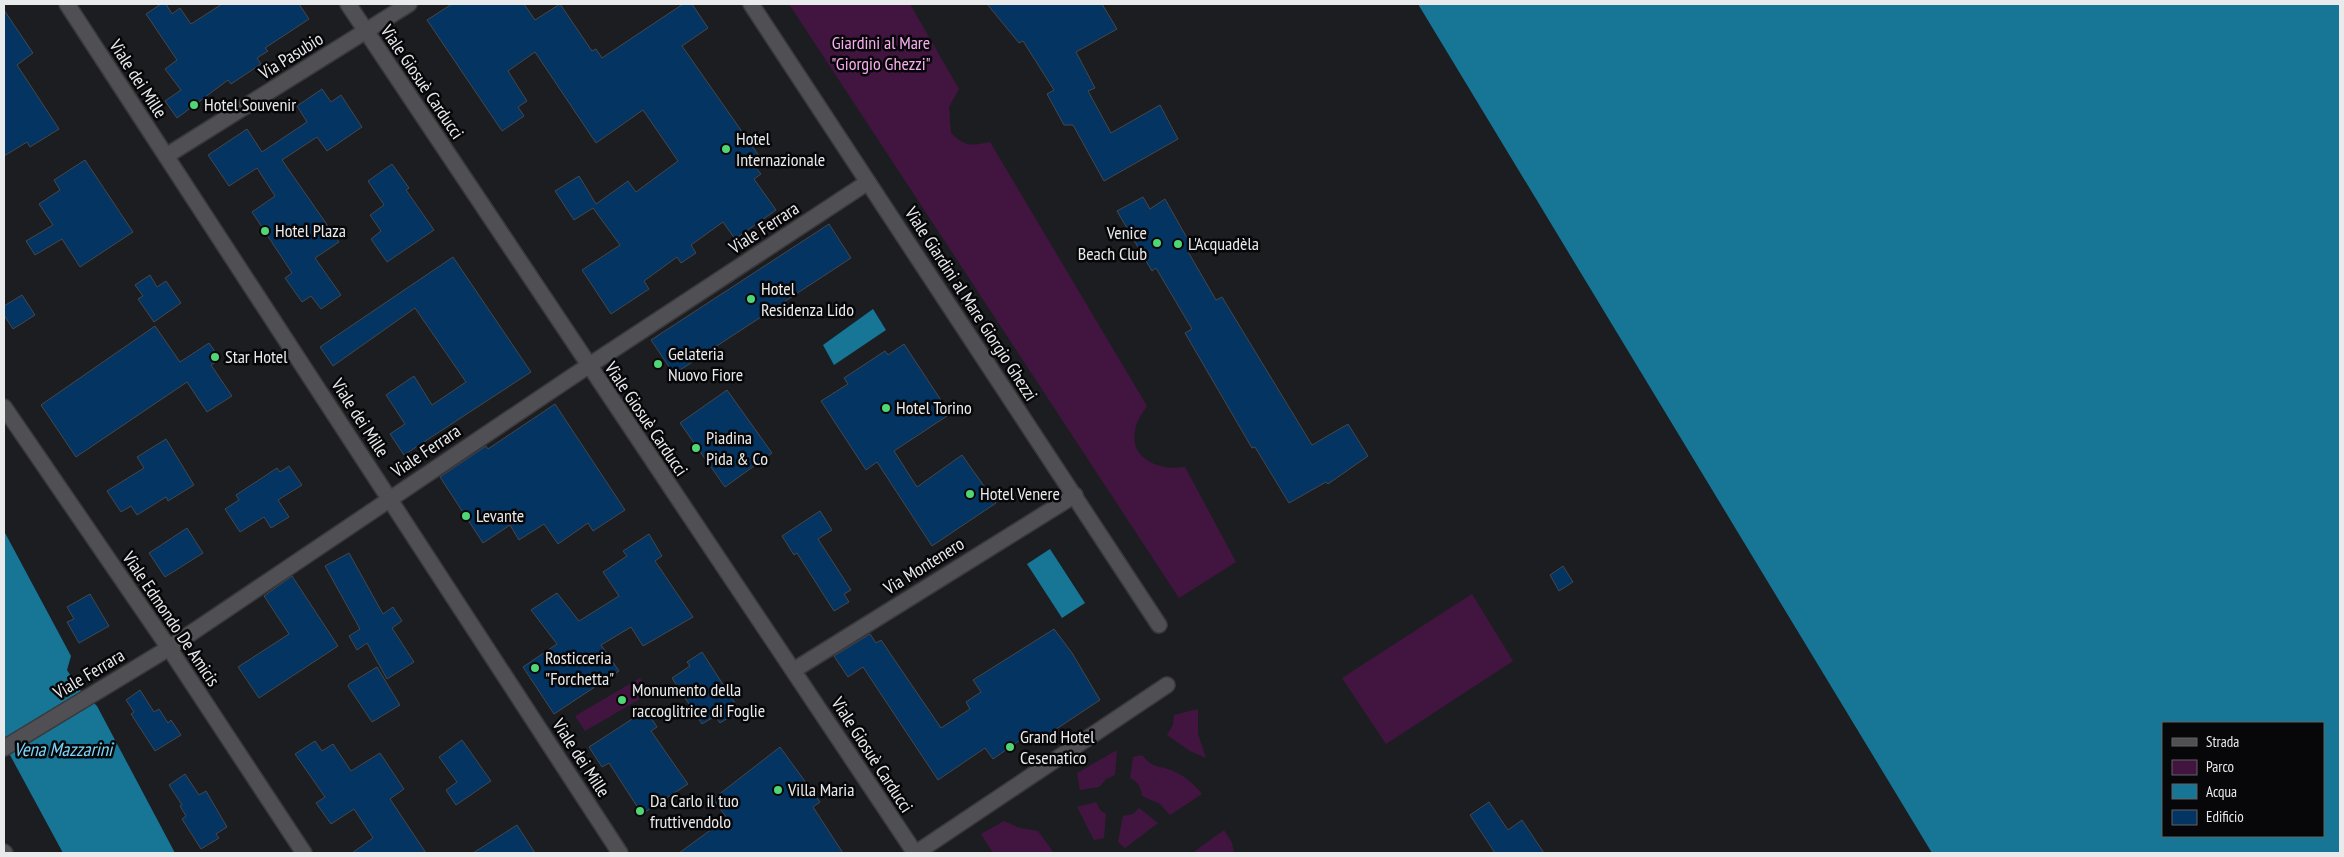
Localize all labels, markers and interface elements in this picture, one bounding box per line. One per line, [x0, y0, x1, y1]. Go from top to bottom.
street label: Viale Giosuè Carducci [375, 19, 469, 143]
street label: Via Pasubio [253, 27, 327, 85]
park label: Giardini al Mare "Giorgio Ghezzi" [831, 31, 931, 75]
street label: Viale dei Mille [104, 34, 172, 122]
place label: Hotel Souvenir [204, 93, 296, 116]
marker: Hotel Souvenir [188, 99, 200, 111]
place label: Hotel Internazionale [736, 127, 825, 171]
marker: Hotel Internazionale [720, 143, 732, 155]
street label: Viale Ferrara [724, 196, 803, 259]
street label: Viale Giardini al Mare Giorgio Ghezzi [899, 202, 1043, 405]
place label: Hotel Plaza [275, 219, 346, 242]
place label: Venice Beach Club [1078, 221, 1147, 265]
marker: Hotel Plaza [259, 225, 271, 237]
place label: L'Acquadèla [1188, 232, 1259, 255]
marker: Venice Beach Club [1151, 237, 1163, 249]
marker: L'Acquadèla [1172, 238, 1184, 250]
place label: Hotel Residenza Lido [761, 277, 854, 321]
marker: Hotel Residenza Lido [745, 293, 757, 305]
place label: Gelateria Nuovo Fiore [668, 342, 743, 386]
place label: Star Hotel [225, 345, 288, 368]
marker: Star Hotel [209, 351, 221, 363]
street label: Viale Giosuè Carducci [599, 356, 693, 480]
marker: Gelateria Nuovo Fiore [652, 358, 664, 370]
street label: Viale dei Mille [326, 373, 394, 461]
place label: Hotel Torino [896, 396, 972, 419]
marker: Hotel Torino [880, 402, 892, 414]
street label: Viale Ferrara [386, 419, 465, 483]
place label: Piadina Pida & Co [706, 426, 768, 470]
marker: Piadina Pida & Co [690, 442, 702, 454]
place label: Hotel Venere [980, 482, 1060, 505]
marker: Hotel Venere [964, 488, 976, 500]
place label: Levante [476, 504, 524, 527]
marker: Levante [460, 510, 472, 522]
street label: Via Montenero [878, 532, 968, 600]
street label: Viale Edmondo De Amicis [117, 546, 225, 691]
street label: Viale Ferrara [48, 643, 129, 704]
place label: Rosticceria "Forchetta" [545, 646, 614, 690]
marker: Rosticceria "Forchetta" [529, 662, 541, 674]
place label: Monumento della raccoglitrice di Foglie [632, 678, 765, 722]
street label: Viale Giosuè Carducci [826, 692, 918, 817]
marker: Monumento della raccoglitrice di Foglie [616, 694, 628, 706]
street label: Viale dei Mille [547, 713, 615, 801]
legend [2162, 722, 2324, 837]
place label: Grand Hotel Cesenatico [1020, 725, 1095, 769]
text: Strada [2206, 732, 2239, 751]
water label: Vena Mazzarini [14, 737, 115, 761]
marker: Grand Hotel Cesenatico [1004, 741, 1016, 753]
text: Parco [2206, 757, 2234, 776]
place label: Villa Maria [787, 778, 854, 801]
text: Acqua [2206, 782, 2237, 801]
marker: Villa Maria [772, 784, 784, 796]
place label: Da Carlo il tuo fruttivendolo [650, 789, 739, 833]
marker: Da Carlo il tuo fruttivendolo [634, 805, 646, 817]
text: Edificio [2206, 807, 2244, 826]

